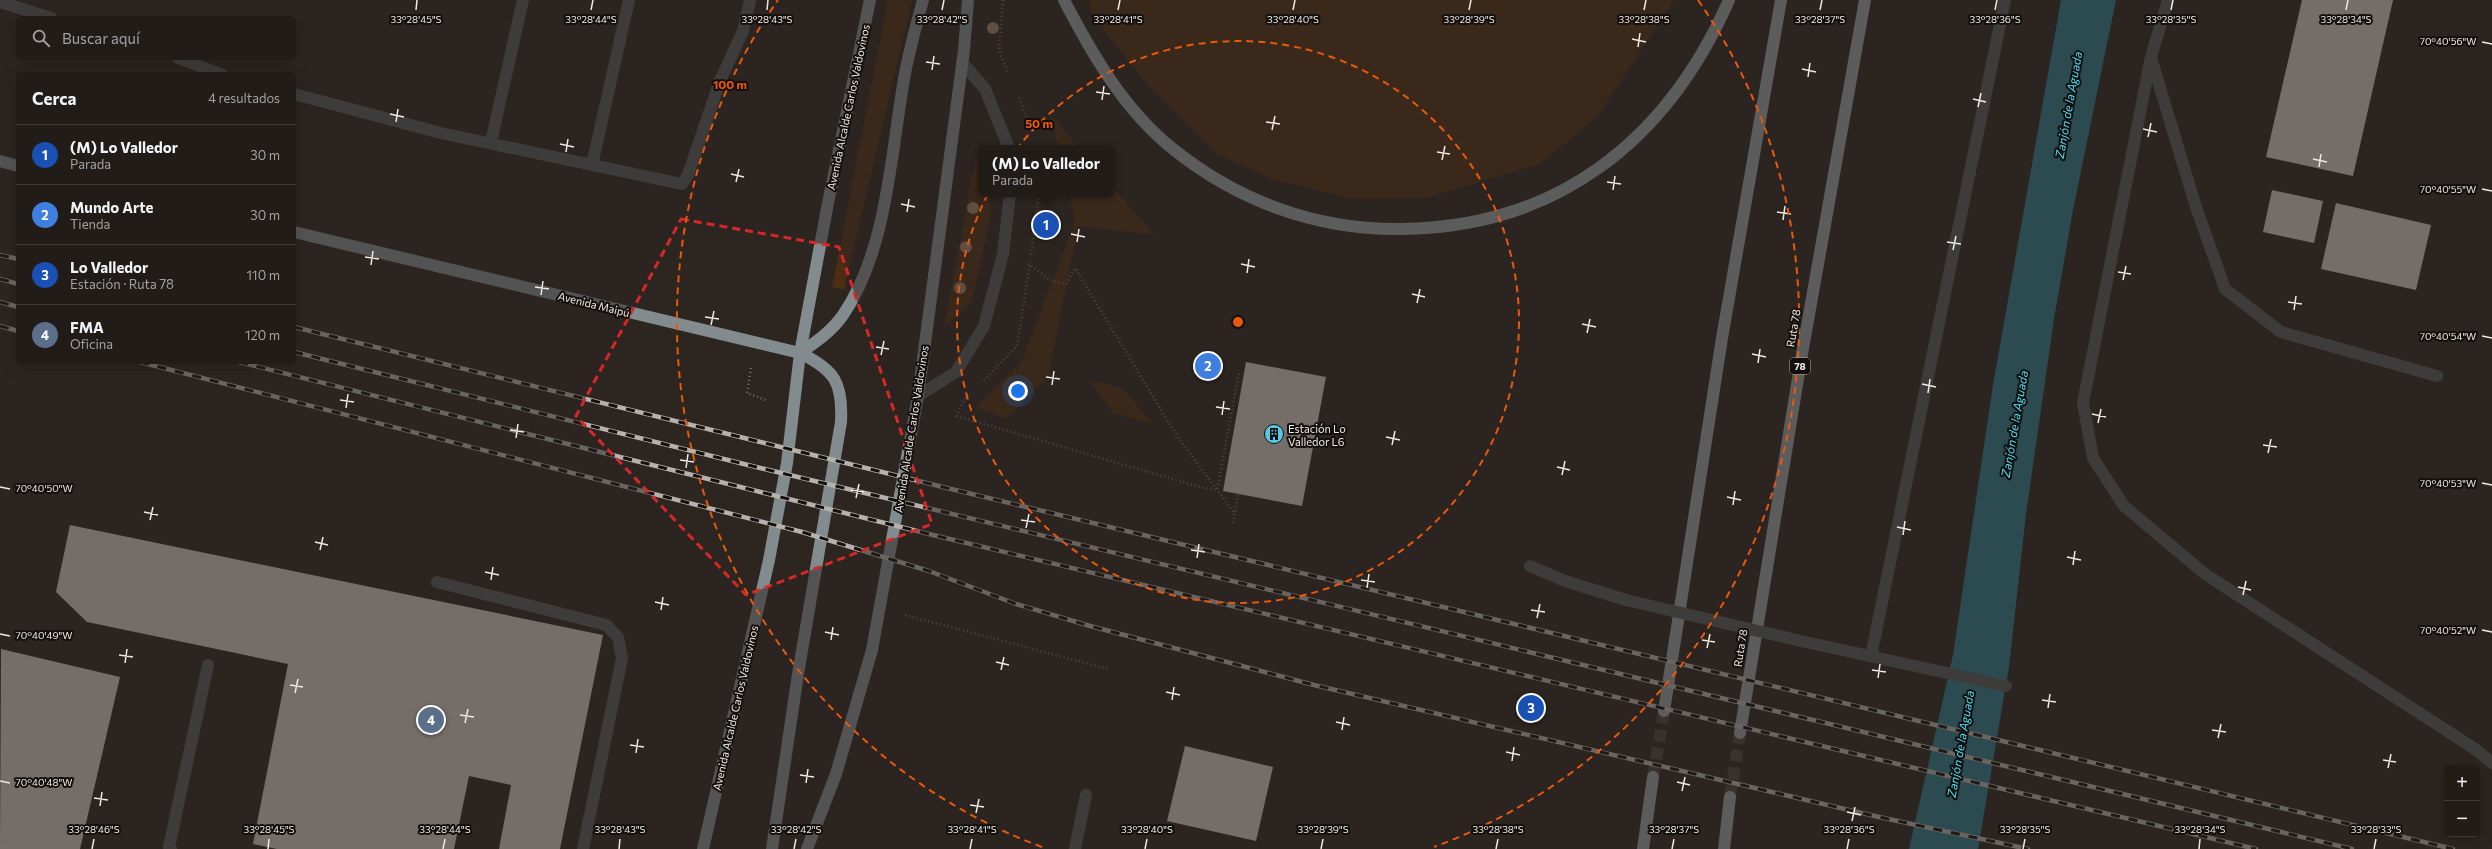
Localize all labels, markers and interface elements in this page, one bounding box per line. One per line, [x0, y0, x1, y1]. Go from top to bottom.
text: 33°28'45"S [390, 13, 442, 25]
text: 33°28'44"S [565, 13, 617, 25]
text: 33°28'43"S [742, 13, 793, 25]
text: 33°28'42"S [917, 13, 967, 25]
text: 33°28'41"S [1093, 13, 1143, 25]
text: 33°28'40"S [1267, 13, 1319, 25]
text: 33°28'39"S [1443, 13, 1495, 25]
text: 33°28'38"S [1618, 13, 1670, 25]
text: 33°28'37"S [1795, 13, 1845, 25]
text: 33°28'36"S [1969, 13, 2021, 25]
text: 33°28'35"S [2146, 13, 2196, 25]
text: 33°28'34"S [2321, 13, 2372, 25]
search box [16, 16, 296, 60]
street label: Avenida Alcalde Carlos Valdovinos [824, 23, 872, 191]
icon: search [30, 27, 52, 49]
text: Buscar aquí [62, 29, 140, 47]
text: 70°40'56"W [2420, 35, 2476, 47]
water label: Zanjón de la Aguada [2052, 50, 2084, 161]
text: 100 m [713, 77, 747, 91]
text: Cerca [32, 88, 77, 109]
text: 4 resultados [208, 90, 280, 106]
text: 50 m [1025, 116, 1053, 130]
text: (M) Lo Valledor [70, 138, 178, 156]
popup [978, 145, 1114, 197]
text: 1 [42, 147, 48, 163]
text: 30 m [250, 147, 280, 163]
text: (M) Lo Valledor [992, 154, 1100, 172]
text: Parada [70, 156, 111, 172]
text: Parada [992, 172, 1033, 188]
text: 70°40'55"W [2420, 183, 2476, 195]
text: Mundo Arte [70, 198, 153, 216]
text: 2 [41, 207, 49, 223]
text: 30 m [250, 207, 280, 223]
pin: 1 [1033, 210, 1059, 240]
text: Tienda [70, 216, 110, 232]
text: Lo Valledor [70, 258, 148, 276]
text: 3 [41, 267, 49, 283]
text: 110 m [247, 267, 280, 283]
text: Estación · Ruta 78 [70, 276, 174, 292]
street label: Avenida Maipú [557, 289, 631, 319]
street label: Ruta 78 [1783, 308, 1803, 348]
centre of rings [1231, 315, 1245, 329]
text: FMA [70, 318, 104, 336]
text: 4 [41, 327, 49, 343]
text: 120 m [245, 327, 280, 343]
text: 70°40'54"W [2420, 330, 2476, 342]
text: Oficina [70, 336, 113, 352]
street label: Avenida Alcalde Carlos Valdovinos [891, 345, 931, 513]
pin: 2 [1195, 351, 1221, 381]
road number: 78 [1790, 358, 1810, 374]
water label: Zanjón de la Aguada [1998, 369, 2030, 480]
your location [1008, 381, 1028, 401]
place label: Estación Lo Valledor L6 [1288, 422, 1346, 448]
building icon: Estación Lo Valledor L6 [1263, 423, 1285, 445]
text: 70°40'53"W [2420, 477, 2476, 489]
text: 70°40'50"W [15, 482, 73, 494]
street label: Avenida Alcalde Carlos Valdovinos [710, 624, 760, 792]
text: 70°40'52"W [2420, 624, 2476, 636]
street label: Ruta 78 [1731, 628, 1749, 668]
text: 70°40'49"W [16, 629, 73, 641]
water label: Zanjón de la Aguada [1944, 689, 1976, 800]
pin: 3 [1518, 693, 1544, 723]
pin: 4 [418, 705, 444, 735]
map controls [2444, 765, 2480, 837]
button: + [2444, 765, 2480, 801]
text: 70°40'48"W [16, 776, 73, 788]
button: − [2444, 801, 2480, 837]
text: 33°28'46"S [68, 823, 120, 835]
text: 33°28'45"S [243, 823, 295, 835]
text: 33°28'44"S [419, 823, 471, 835]
text: 33°28'43"S [595, 823, 646, 835]
text: 33°28'42"S [771, 823, 821, 835]
text: 33°28'41"S [947, 823, 997, 835]
text: 33°28'40"S [1121, 823, 1173, 835]
text: 33°28'39"S [1297, 823, 1349, 835]
text: 33°28'38"S [1472, 823, 1524, 835]
text: 33°28'37"S [1649, 823, 1699, 835]
text: 33°28'36"S [1823, 823, 1875, 835]
text: 33°28'35"S [2000, 823, 2050, 835]
text: 33°28'34"S [2175, 823, 2226, 835]
text: 33°28'33"S [2351, 823, 2401, 835]

